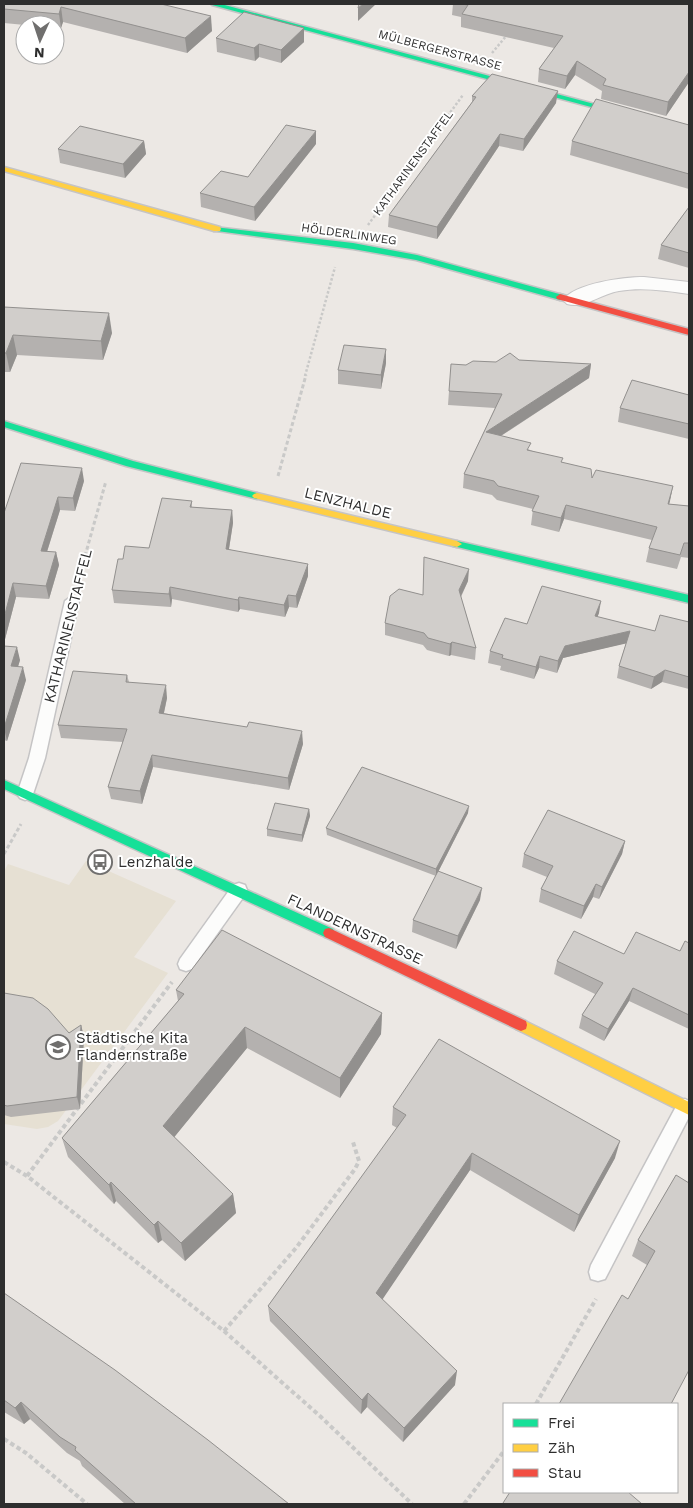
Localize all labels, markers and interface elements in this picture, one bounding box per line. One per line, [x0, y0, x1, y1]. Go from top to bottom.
north arrow [15, 15, 65, 65]
street label: MÜLBERGERSTRASSE [377, 27, 504, 73]
text: N [34, 45, 45, 61]
street label: KATHARINENSTAFFEL [370, 108, 456, 218]
street label: HÖLDERLINWEG [300, 220, 398, 248]
street label: LENZHALDE [303, 483, 393, 523]
street label: KATHARINENSTAFFEL [40, 547, 96, 705]
bus stop icon: Lenzhalde [87, 849, 113, 875]
place label: Lenzhalde [118, 853, 193, 871]
street label: FLANDERNSTRASSE [284, 890, 426, 968]
place label: Städtische Kita Flandernstraße [76, 1029, 189, 1064]
school or university icon: Städtische Kita Flandernstraße [45, 1034, 71, 1060]
legend [503, 1403, 678, 1493]
text: Frei [548, 1414, 575, 1432]
text: Zäh [548, 1439, 575, 1457]
text: Stau [548, 1464, 582, 1482]

